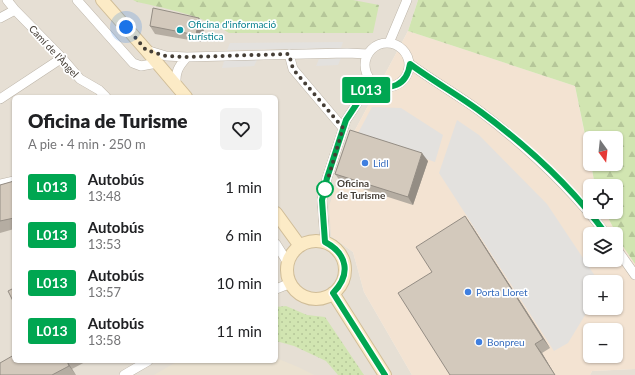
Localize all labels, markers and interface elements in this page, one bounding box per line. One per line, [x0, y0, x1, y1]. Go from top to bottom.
your location [116, 17, 136, 37]
place label: Oficina d'informació turística [188, 18, 277, 42]
street label: Camí de l'Àngel [27, 22, 81, 80]
marker: Oficina d'informació turística [175, 25, 185, 35]
line badge: L013 [338, 77, 394, 103]
text: L013 [350, 81, 382, 98]
button: heart [220, 108, 262, 150]
text: Oficina de Turisme [28, 109, 188, 132]
north arrow [583, 131, 623, 171]
map controls [583, 131, 623, 363]
text: A pie · 4 min · 250 m [28, 136, 146, 152]
place label: Lidl [373, 157, 389, 169]
marker: Lidl [360, 158, 370, 168]
text: Autobús [88, 170, 144, 188]
place label: Oficina de Turisme [337, 177, 386, 201]
text: L013 [36, 178, 68, 195]
text: 1 min [225, 178, 262, 196]
button: locate [583, 179, 623, 219]
marker: Oficina de Turisme [316, 180, 334, 198]
text: 13:48 [88, 188, 121, 204]
text: Autobús [88, 218, 144, 236]
text: L013 [36, 226, 68, 243]
text: 6 min [225, 226, 262, 244]
button: layers [583, 227, 623, 267]
text: 13:53 [88, 236, 121, 252]
text: Autobús [88, 266, 144, 284]
text: L013 [36, 274, 68, 291]
text: 10 min [216, 274, 262, 292]
button: + [583, 275, 623, 315]
text: 13:57 [88, 284, 121, 300]
place label: Porta Lloret [476, 286, 528, 298]
marker: Porta Lloret [463, 287, 473, 297]
text: Autobús [88, 314, 144, 332]
text: L013 [36, 322, 68, 339]
text: 11 min [216, 322, 262, 340]
button: − [583, 323, 623, 363]
text: 13:58 [88, 332, 121, 348]
place label: Bonpreu [487, 336, 525, 348]
marker: Bonpreu [474, 337, 484, 347]

